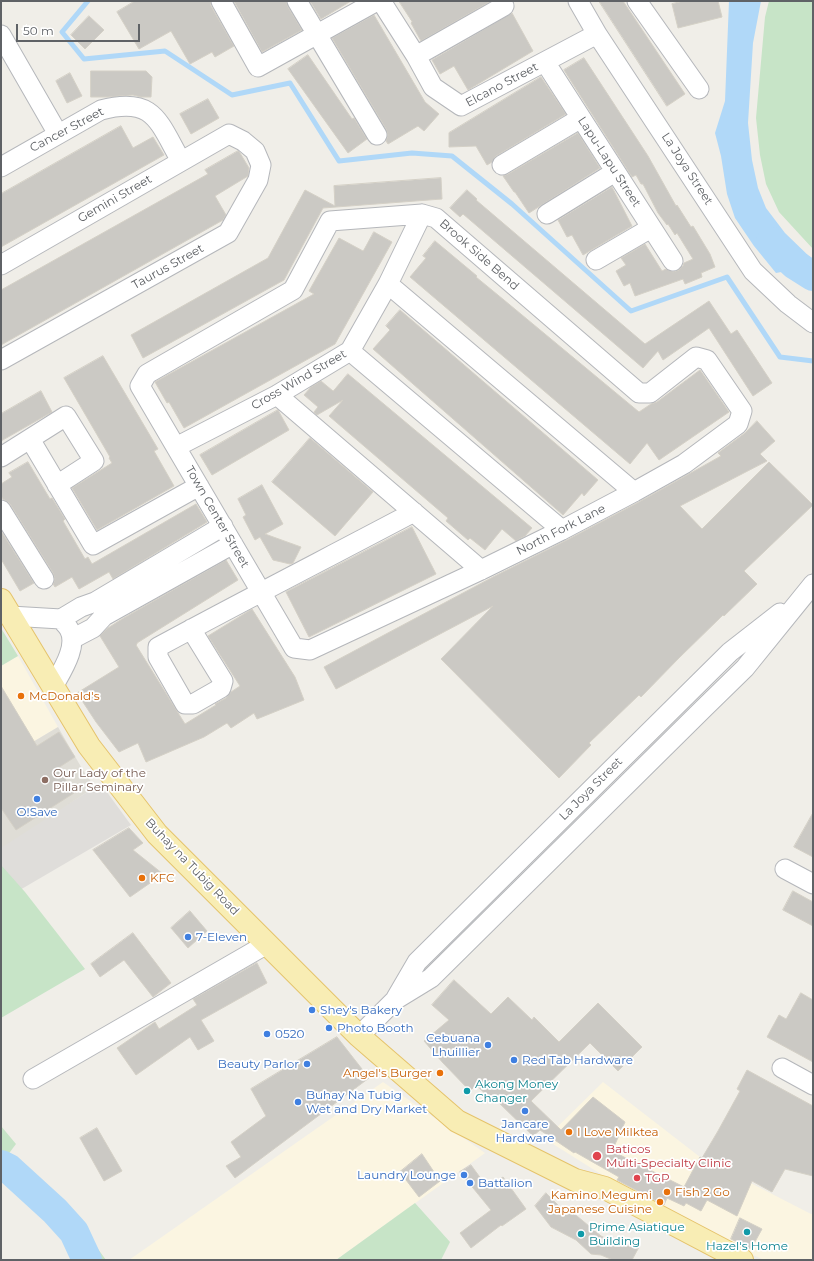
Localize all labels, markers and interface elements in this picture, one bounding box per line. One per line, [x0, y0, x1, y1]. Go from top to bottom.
scale bar [18, 16, 142, 42]
text: 50 m [23, 23, 54, 38]
street label: Elcano Street [463, 60, 541, 110]
street label: Cancer Street [28, 104, 106, 156]
street label: Lapu-Lapu Street [574, 114, 644, 210]
street label: La Joya Street [658, 130, 716, 208]
street label: Gemini Street [75, 172, 155, 226]
street label: Brook Side Bend [436, 217, 522, 293]
street label: Taurus Street [130, 241, 206, 293]
street label: Cross Wind Street [249, 347, 349, 413]
street label: Town Center Street [182, 464, 252, 570]
street label: North Fork Lane [514, 501, 608, 559]
place label: McDonald's [29, 689, 99, 703]
marker: McDonald's [16, 691, 26, 701]
street label: La Joya Street [556, 754, 626, 824]
place label: Our Lady of the Pillar Seminary [53, 766, 146, 794]
marker: Our Lady of the Pillar Seminary [40, 775, 50, 785]
marker: O!Save [32, 794, 42, 804]
place label: O!Save [16, 805, 58, 819]
street label: Buhay na Tubig Road [142, 816, 242, 918]
place label: KFC [150, 871, 175, 885]
marker: KFC [137, 873, 147, 883]
place label: 7-Eleven [196, 930, 247, 944]
marker: 7-Eleven [183, 932, 193, 942]
place label: Shey's Bakery [320, 1003, 402, 1017]
marker: Shey's Bakery [307, 1005, 317, 1015]
place label: Photo Booth [337, 1021, 414, 1035]
marker: Photo Booth [324, 1023, 334, 1033]
place label: 0520 [275, 1027, 304, 1041]
marker: 0520 [262, 1029, 272, 1039]
place label: Cebuana Lhuillier [426, 1031, 480, 1059]
marker: Cebuana Lhuillier [483, 1040, 493, 1050]
place label: Red Tab Hardware [522, 1053, 633, 1067]
marker: Red Tab Hardware [509, 1055, 519, 1065]
place label: Beauty Parlor [218, 1057, 299, 1071]
marker: Beauty Parlor [302, 1059, 312, 1069]
place label: Angel's Burger [343, 1066, 432, 1080]
marker: Angel's Burger [435, 1068, 445, 1078]
place label: Akong Money Changer [475, 1077, 558, 1105]
marker: Akong Money Changer [462, 1086, 472, 1096]
place label: Buhay Na Tubig Wet and Dry Market [306, 1088, 427, 1116]
marker: Buhay Na Tubig Wet and Dry Market [293, 1097, 303, 1107]
marker: Jancare Hardware [520, 1106, 530, 1116]
place label: Jancare Hardware [496, 1117, 554, 1145]
place label: I Love Milktea [577, 1125, 659, 1139]
marker: I Love Milktea [564, 1127, 574, 1137]
place label: Baticos Multi-Specialty Clinic [606, 1142, 731, 1170]
marker: Baticos Multi-Specialty Clinic [591, 1150, 603, 1162]
place label: Laundry Lounge [357, 1168, 456, 1182]
marker: Laundry Lounge [459, 1170, 469, 1180]
place label: TGP [645, 1171, 670, 1185]
marker: TGP [632, 1173, 642, 1183]
place label: Battalion [478, 1176, 533, 1190]
marker: Battalion [465, 1178, 475, 1188]
place label: Fish 2 Go [675, 1185, 730, 1199]
marker: Fish 2 Go [662, 1187, 672, 1197]
place label: Kamino Megumi Japanese Cuisine [548, 1188, 652, 1216]
marker: Kamino Megumi Japanese Cuisine [655, 1197, 665, 1207]
place label: Prime Asiatique Building [589, 1220, 685, 1248]
marker: Hazel's Home [742, 1227, 752, 1237]
marker: Prime Asiatique Building [576, 1229, 586, 1239]
place label: Hazel's Home [706, 1239, 788, 1253]

